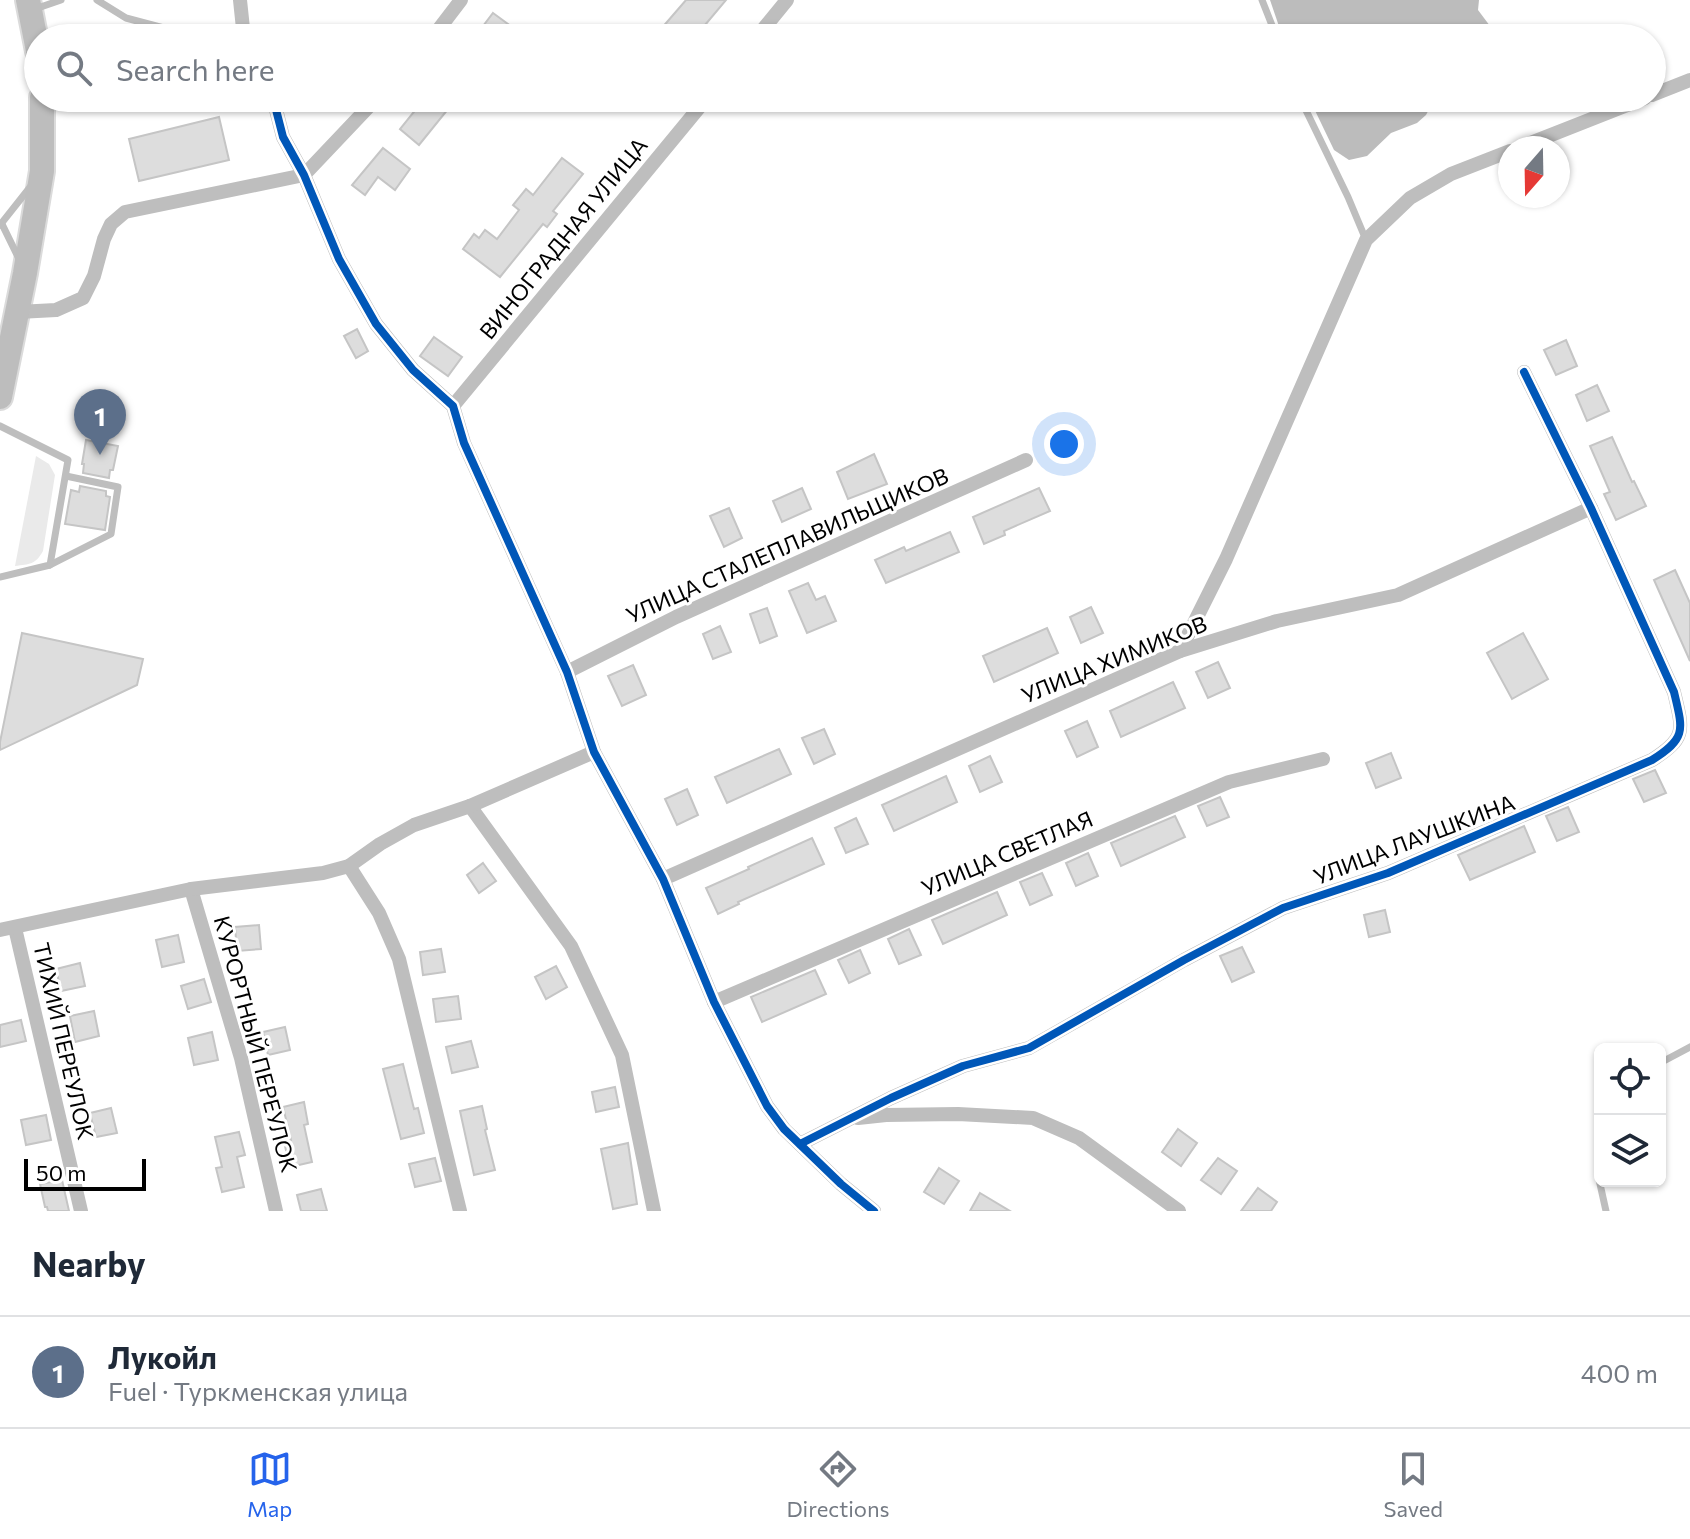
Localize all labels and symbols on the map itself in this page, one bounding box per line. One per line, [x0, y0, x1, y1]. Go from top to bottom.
street label: ВИНОГРАДНАЯ УЛИЦА [473, 132, 653, 344]
north arrow [1498, 136, 1570, 208]
pin: 1 [74, 389, 126, 455]
your location [1044, 424, 1084, 464]
street label: УЛИЦА СТАЛЕПЛАВИЛЬЩИКОВ [622, 462, 952, 628]
street label: УЛИЦА ХИМИКОВ [1017, 609, 1211, 709]
street label: УЛИЦА ЛАУШКИНА [1310, 788, 1518, 890]
street label: УЛИЦА СВЕТЛАЯ [917, 805, 1097, 901]
street label: КУРОРТНЫЙ ПЕРЕУЛОК [209, 913, 303, 1176]
street label: ТИХИЙ ПЕРЕУЛОК [28, 940, 100, 1142]
scale bar [24, 1155, 146, 1191]

